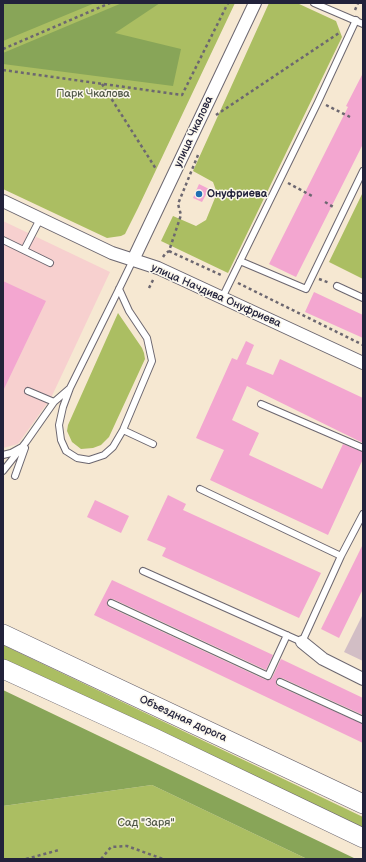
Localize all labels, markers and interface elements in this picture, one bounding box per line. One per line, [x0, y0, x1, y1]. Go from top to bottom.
park label: Парк Чкалова [56, 87, 130, 101]
street label: улица Чкалова [172, 94, 216, 170]
place label: Онуфриева [207, 187, 267, 201]
marker: Онуфриева [194, 189, 204, 199]
street label: улица Начдива Онуфриева [149, 261, 283, 331]
street label: Объездная дорога [137, 693, 229, 745]
park label: Сад "Заря" [117, 816, 175, 830]

